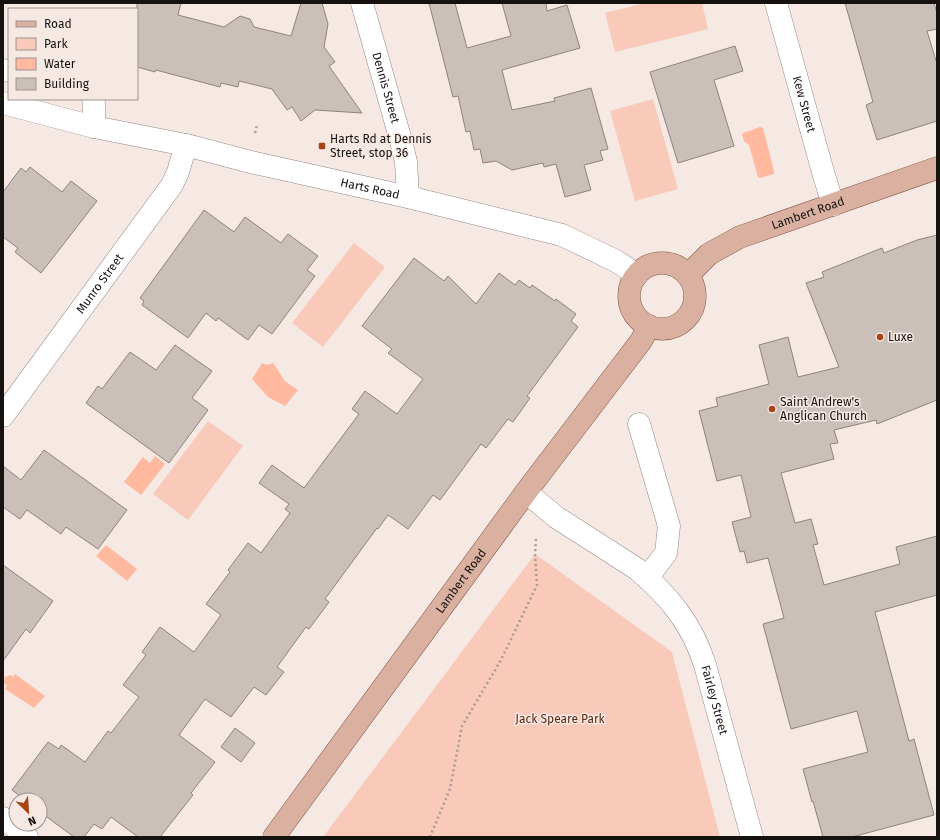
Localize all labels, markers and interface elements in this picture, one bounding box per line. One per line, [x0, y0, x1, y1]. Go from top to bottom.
legend [8, 8, 138, 100]
text: Road [44, 17, 72, 31]
text: Park [44, 37, 68, 51]
street label: Dennis Street [369, 51, 403, 125]
text: Water [44, 57, 76, 71]
street label: Kew Street [790, 74, 819, 135]
text: Building [44, 77, 90, 91]
place label: Harts Rd at Dennis Street, stop 36 [330, 132, 432, 160]
marker: Harts Rd at Dennis Street, stop 36 [317, 141, 327, 151]
street label: Harts Road [339, 175, 401, 202]
street label: Lambert Road [770, 194, 846, 232]
street label: Munro Street [73, 251, 127, 316]
place label: Luxe [888, 330, 913, 344]
marker: Luxe [875, 332, 885, 342]
place label: Saint Andrew's Anglican Church [780, 395, 867, 423]
marker: Saint Andrew's Anglican Church [767, 404, 777, 414]
street label: Lambert Road [433, 546, 489, 616]
street label: Fairley Street [698, 664, 731, 737]
park label: Jack Speare Park [515, 712, 606, 726]
north arrow [8, 792, 48, 832]
text: N [26, 813, 38, 828]

